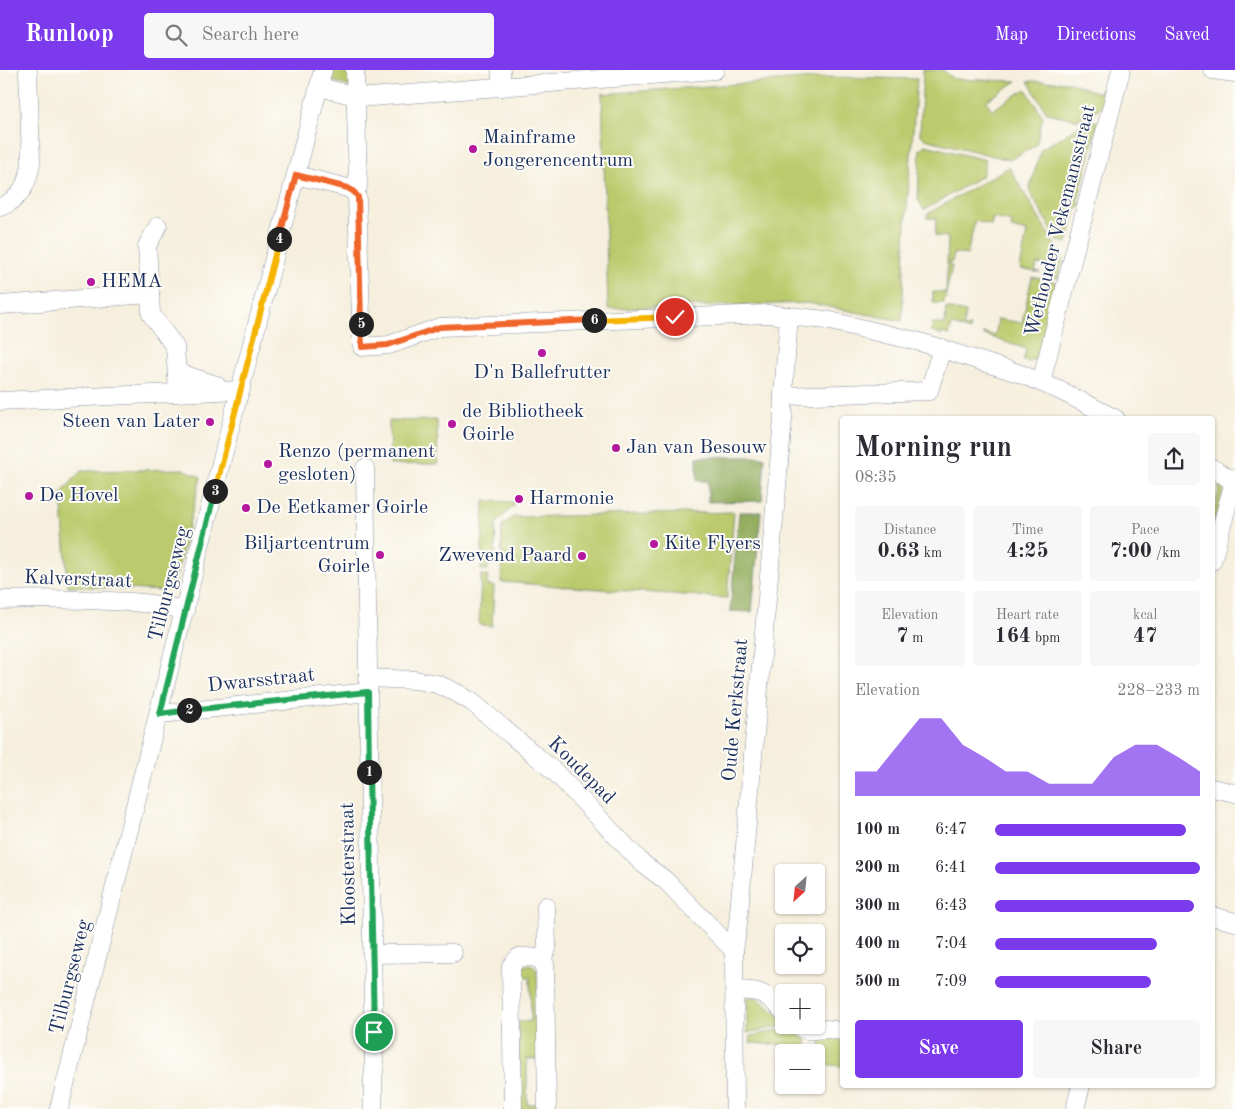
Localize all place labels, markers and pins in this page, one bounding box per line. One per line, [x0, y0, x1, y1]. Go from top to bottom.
place label: Mainframe Jongerencentrum [483, 128, 633, 171]
marker: Mainframe Jongerencentrum [467, 143, 479, 155]
pin: 4 [266, 226, 292, 252]
place label: HEMA [101, 272, 163, 292]
marker: HEMA [85, 276, 97, 288]
pin [654, 296, 696, 338]
pin: 6 [582, 308, 606, 332]
pin: 5 [348, 312, 374, 336]
marker: D'n Ballefrutter [536, 347, 548, 359]
place label: D'n Ballefrutter [473, 363, 611, 383]
place label: de Bibliotheek Goirle [462, 402, 584, 445]
place label: Steen van Later [62, 412, 200, 432]
marker: Steen van Later [204, 416, 216, 428]
marker: de Bibliotheek Goirle [446, 418, 458, 430]
place label: Jan van Besouw [626, 438, 768, 458]
place label: Renzo (permanent gesloten) [278, 442, 435, 485]
marker: Jan van Besouw [610, 442, 622, 454]
marker: Renzo (permanent gesloten) [262, 458, 274, 470]
pin: 3 [202, 478, 228, 504]
place label: De Hovel [39, 486, 118, 506]
place label: Harmonie [529, 489, 614, 509]
marker: De Hovel [23, 490, 35, 502]
marker: Harmonie [513, 493, 525, 505]
place label: De Eetkamer Goirle [256, 498, 428, 518]
marker: De Eetkamer Goirle [240, 502, 252, 514]
place label: Biljartcentrum Goirle [243, 534, 370, 577]
place label: Kite Flyers [664, 534, 761, 554]
marker: Kite Flyers [648, 538, 660, 550]
place label: Zwevend Paard [438, 546, 572, 566]
marker: Biljartcentrum Goirle [374, 549, 386, 561]
marker: Zwevend Paard [576, 550, 588, 562]
pin: 2 [176, 698, 202, 722]
pin: 1 [356, 760, 382, 784]
pin [353, 1011, 395, 1053]

